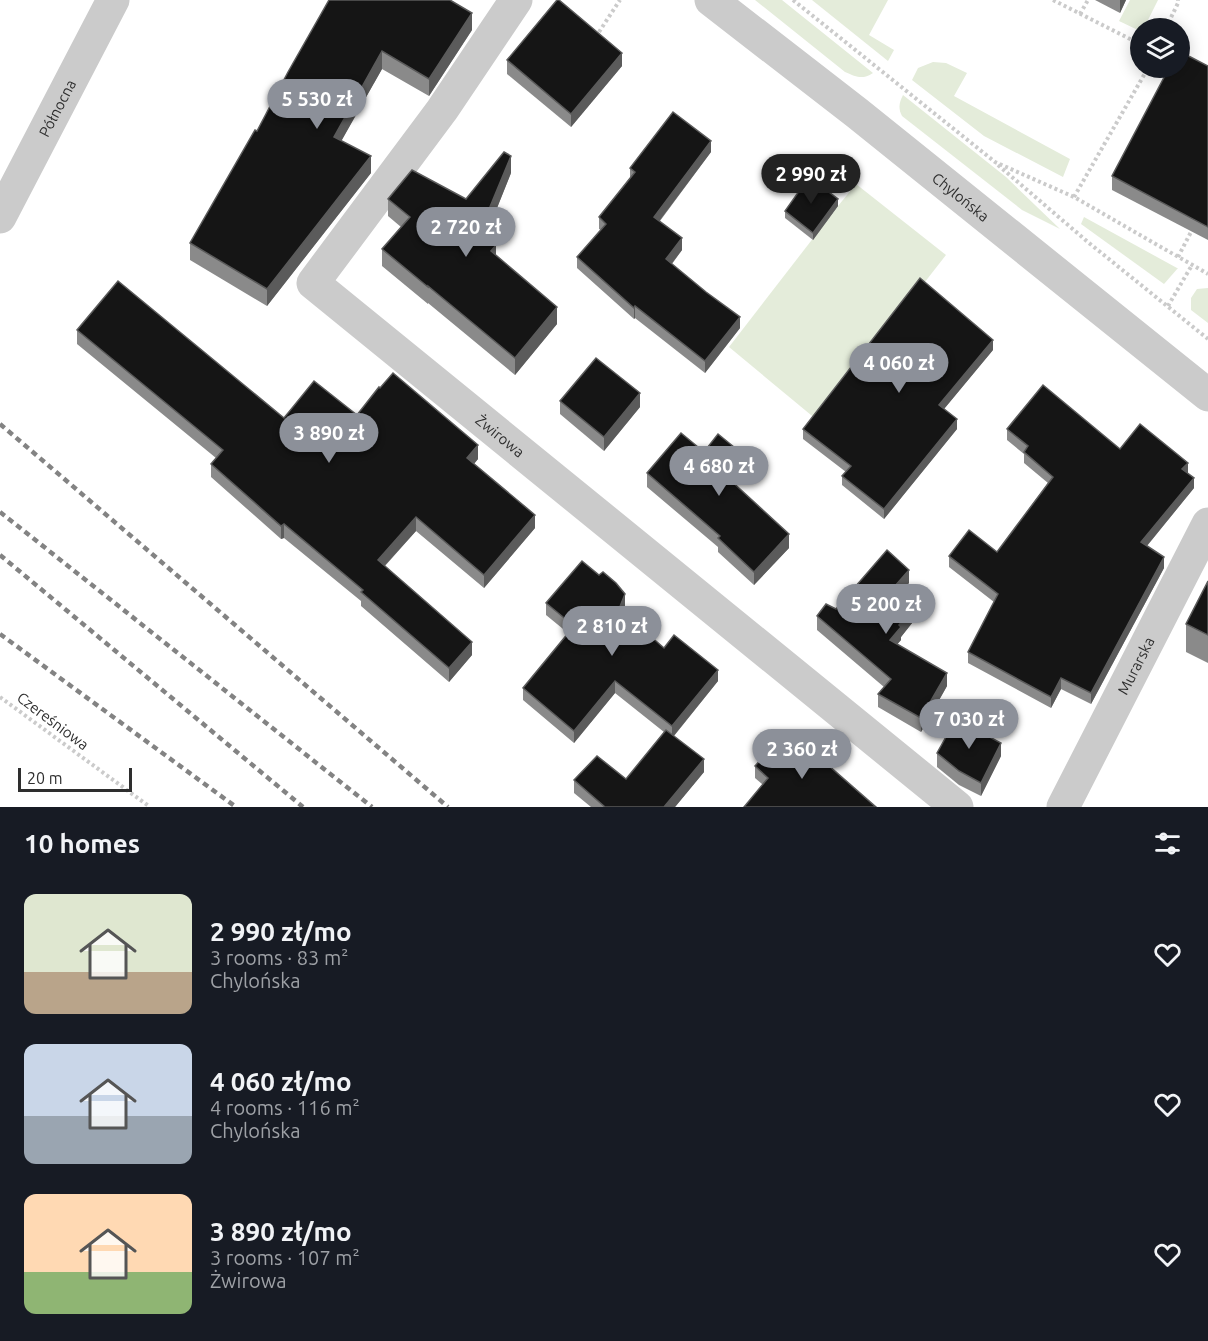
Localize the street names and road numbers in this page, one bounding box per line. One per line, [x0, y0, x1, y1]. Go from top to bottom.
street label: Północna [35, 76, 79, 139]
street label: Chylońska [929, 169, 993, 224]
street label: Żwirowa [473, 411, 528, 460]
street label: Murarska [1114, 634, 1157, 697]
street label: Czereśniowa [14, 689, 92, 753]

